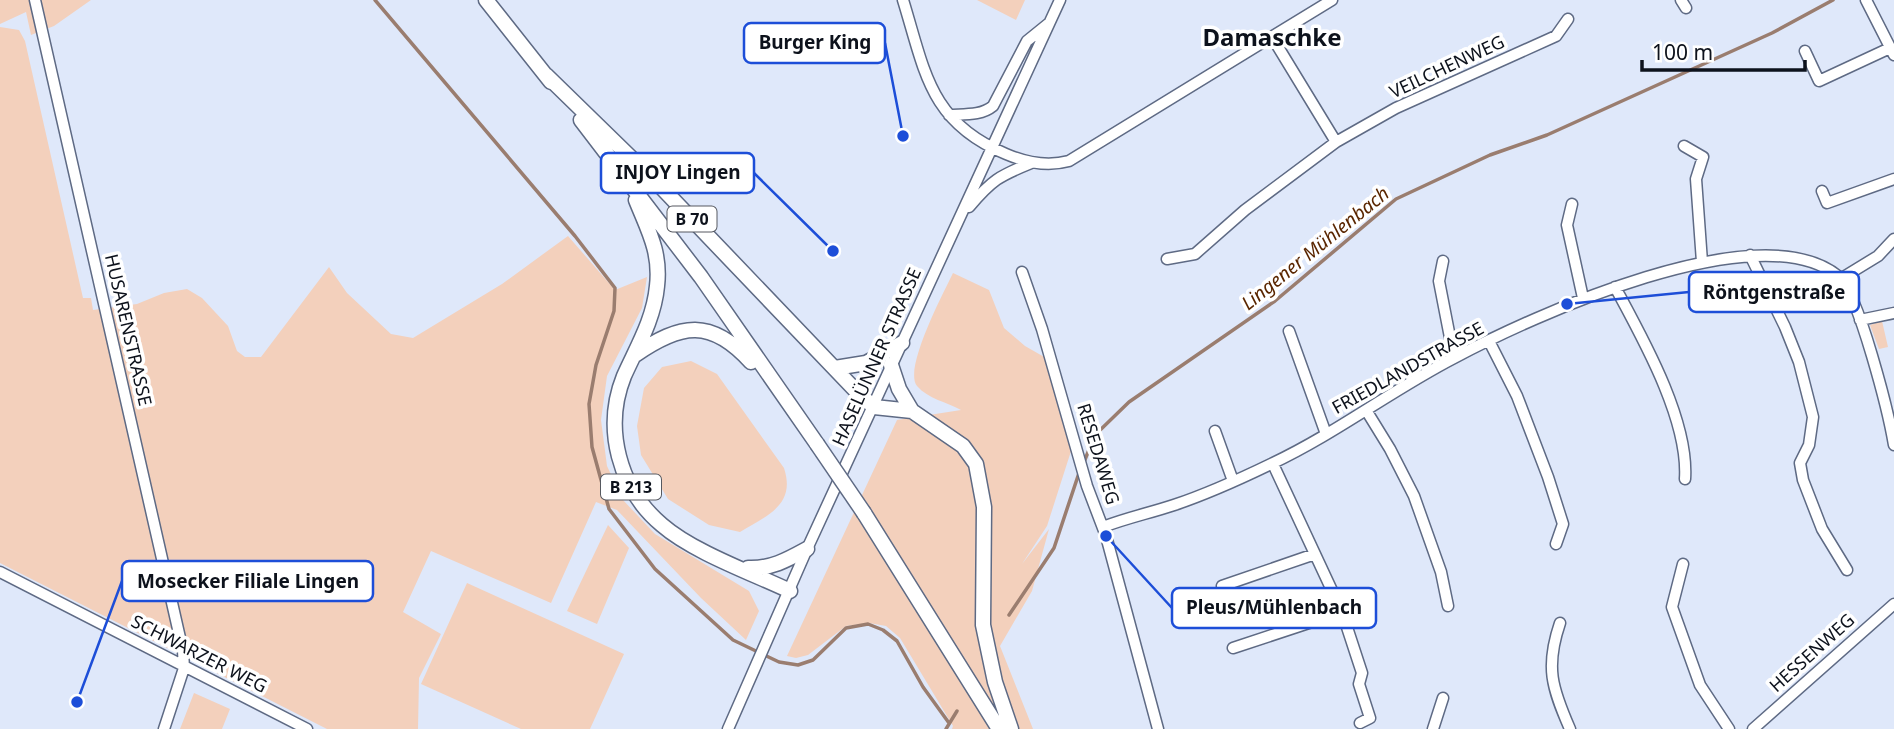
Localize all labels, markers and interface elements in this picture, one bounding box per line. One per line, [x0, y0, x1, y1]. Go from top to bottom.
district label: Damaschke [1203, 20, 1341, 53]
callout: Burger King [744, 23, 885, 63]
scale bar [1642, 28, 1805, 72]
text: Burger King [759, 29, 871, 55]
street label: VEILCHENWEG [1385, 29, 1508, 103]
text: 100 m [1652, 38, 1713, 66]
callout: INJOY Lingen [601, 153, 754, 193]
text: INJOY Lingen [615, 159, 741, 185]
water label: Lingener Mühlenbach [1236, 180, 1394, 316]
road number: B 70 [668, 206, 716, 232]
street label: HUSARENSTRASSE [100, 252, 158, 408]
street label: HASELÜNNER STRASSE [826, 264, 926, 450]
callout: Röntgenstraße [1689, 272, 1859, 312]
text: Röntgenstraße [1703, 279, 1845, 305]
street label: FRIEDLANDSTRASSE [1327, 315, 1488, 419]
street label: RESEDAWEG [1072, 400, 1126, 507]
road number: B 213 [601, 474, 661, 500]
callout: Mosecker Filiale Lingen [122, 561, 373, 601]
text: Mosecker Filiale Lingen [137, 568, 359, 594]
callout: Pleus/Mühlenbach [1172, 588, 1376, 628]
text: Pleus/Mühlenbach [1186, 594, 1362, 620]
street label: HESSENWEG [1764, 608, 1859, 697]
street label: SCHWARZER WEG [127, 609, 271, 698]

